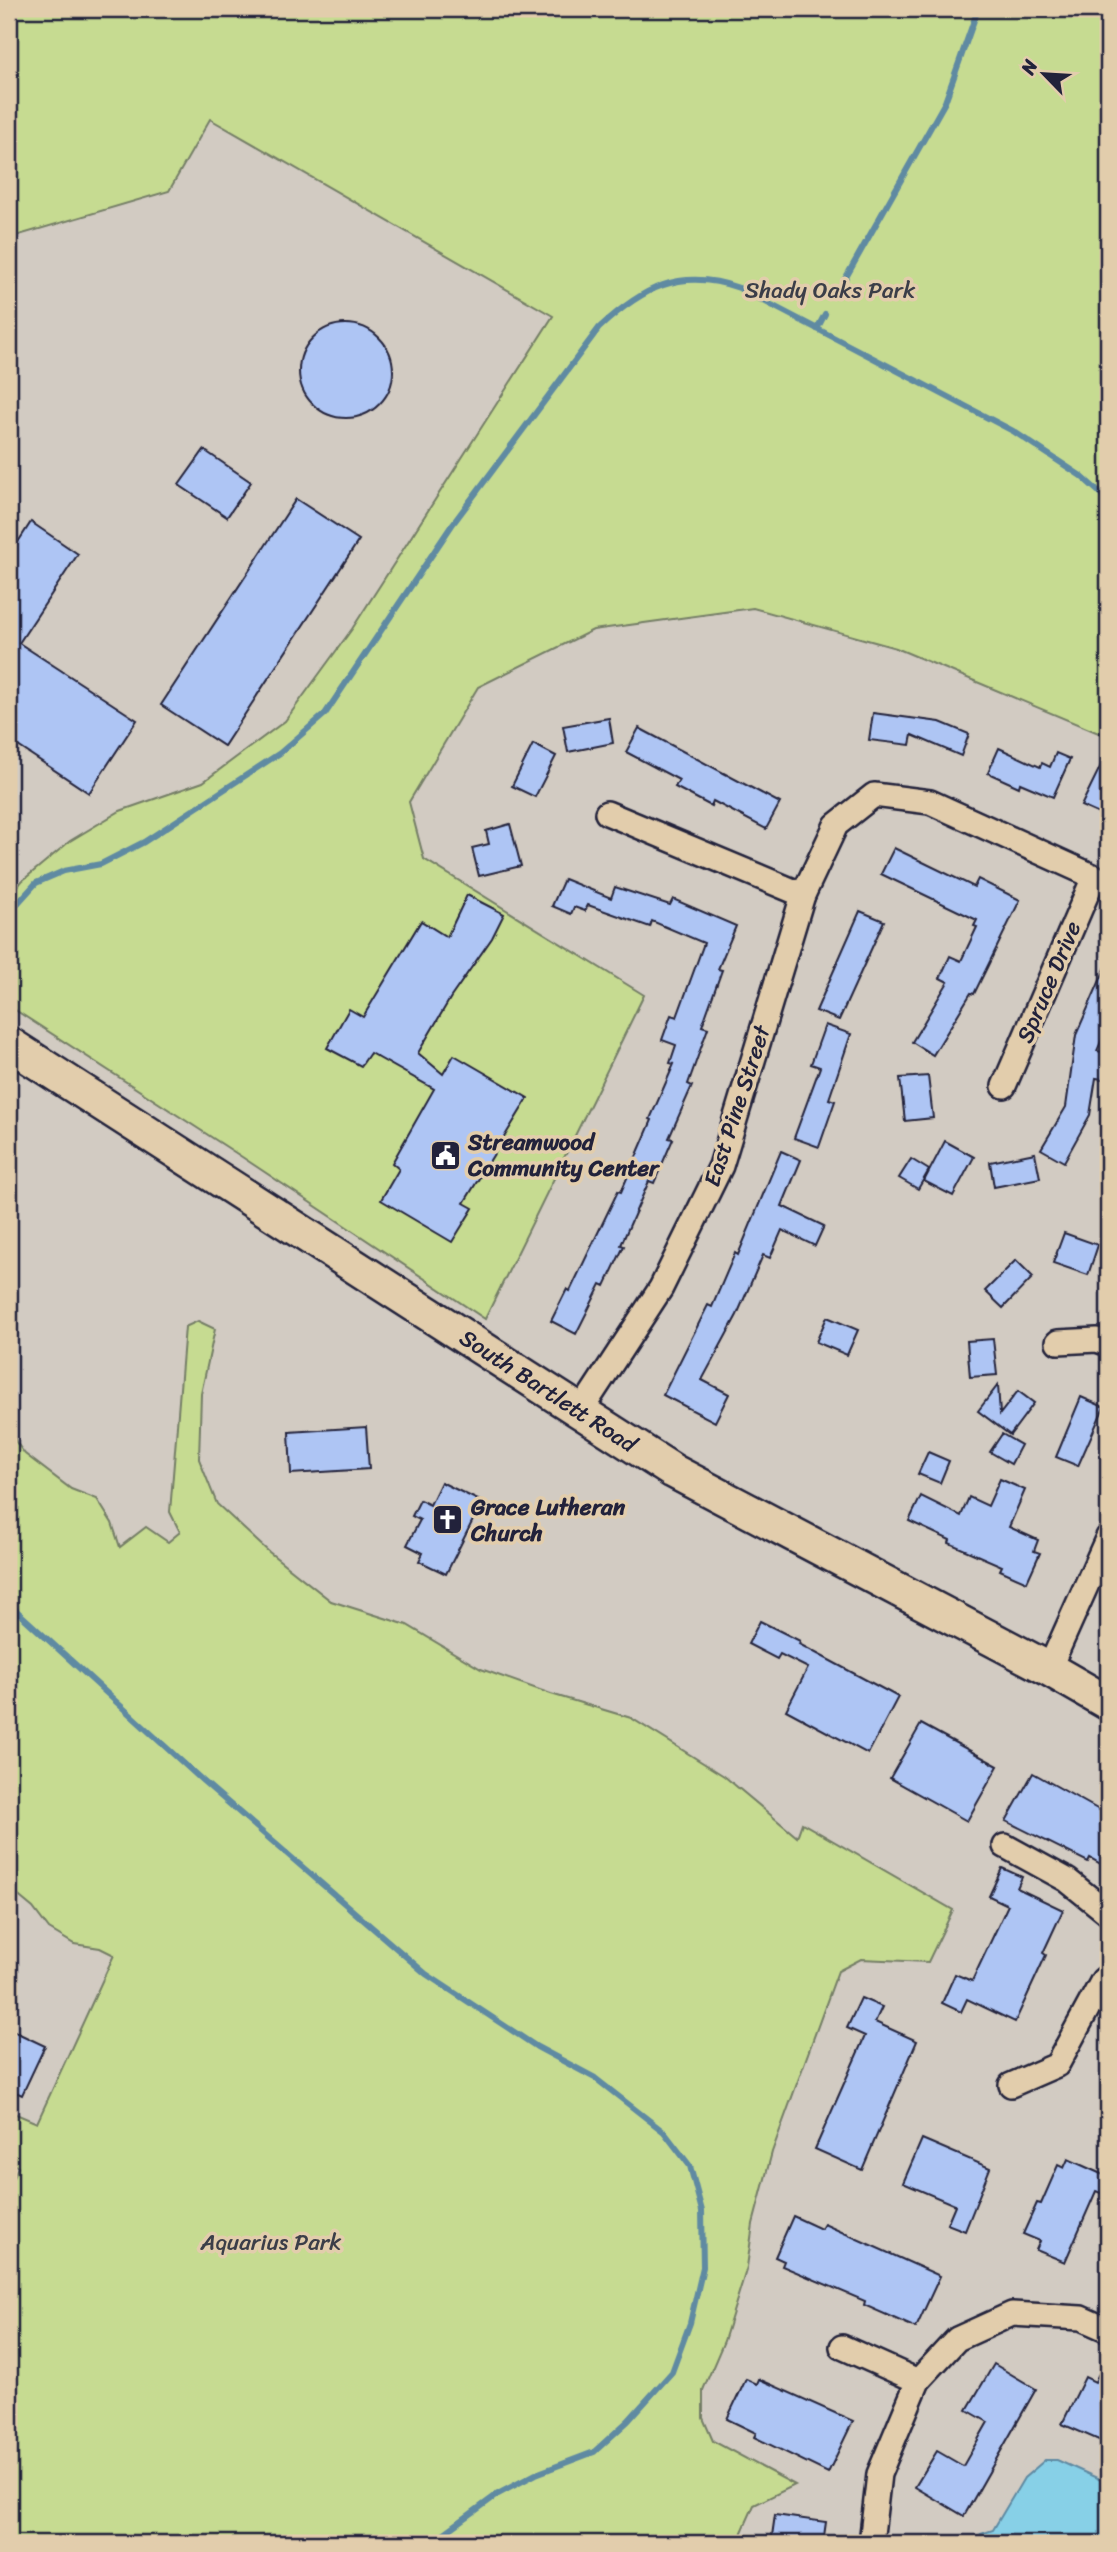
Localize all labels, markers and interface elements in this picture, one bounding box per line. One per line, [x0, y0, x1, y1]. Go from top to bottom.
north arrow [1009, 38, 1078, 108]
text: N [1011, 53, 1047, 81]
park label: Shady Oaks Park [745, 270, 916, 311]
street label: Spruce Drive [1005, 914, 1093, 1050]
street label: East Pine Street [692, 1018, 783, 1192]
place label: Streamwood Community Center [467, 1122, 661, 1189]
public building icon: Streamwood Community Center [428, 1138, 462, 1172]
street label: South Bartlett Road [451, 1318, 647, 1465]
place label: Grace Lutheran Church [470, 1487, 626, 1554]
church icon: Grace Lutheran Church [431, 1503, 465, 1537]
park label: Aquarius Park [200, 2222, 341, 2263]

